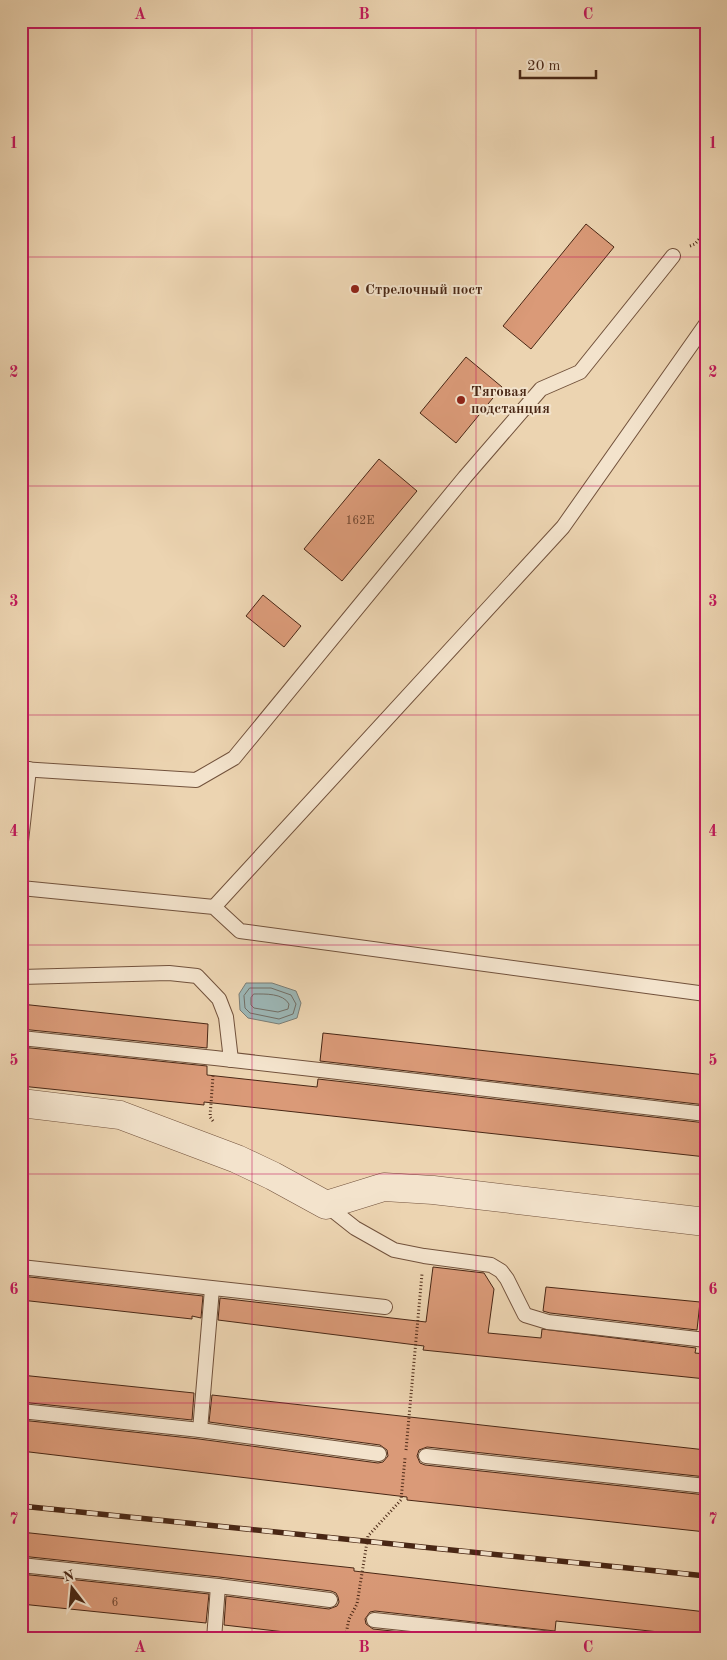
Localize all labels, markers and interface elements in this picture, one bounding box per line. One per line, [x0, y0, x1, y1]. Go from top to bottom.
text: A [134, 7, 146, 23]
text: B [358, 7, 370, 23]
text: C [583, 7, 593, 23]
scale bar [520, 48, 596, 80]
text: 20 m [527, 59, 561, 74]
text: 1 [9, 136, 19, 152]
text: 1 [708, 136, 718, 152]
marker: Стрелочный пост [349, 283, 361, 295]
place label: Стрелочный пост [365, 283, 482, 298]
text: 2 [9, 365, 19, 381]
text: 2 [708, 365, 718, 381]
place label: Тяговая подстанция [471, 385, 550, 417]
marker: Тяговая подстанция [455, 394, 467, 406]
house number: 162Е [345, 515, 375, 527]
text: 3 [9, 594, 19, 610]
text: 3 [708, 594, 718, 610]
text: 4 [9, 824, 19, 840]
text: 4 [708, 824, 718, 840]
text: 5 [9, 1053, 19, 1069]
text: 5 [708, 1053, 718, 1069]
text: 6 [9, 1282, 19, 1298]
text: 6 [708, 1282, 718, 1298]
text: 7 [9, 1512, 19, 1528]
text: 7 [708, 1512, 718, 1528]
north arrow [48, 1562, 98, 1612]
text: N [62, 1568, 76, 1585]
house number: 6 [112, 1597, 119, 1609]
text: A [134, 1640, 146, 1656]
text: B [358, 1640, 370, 1656]
text: C [583, 1640, 593, 1656]

